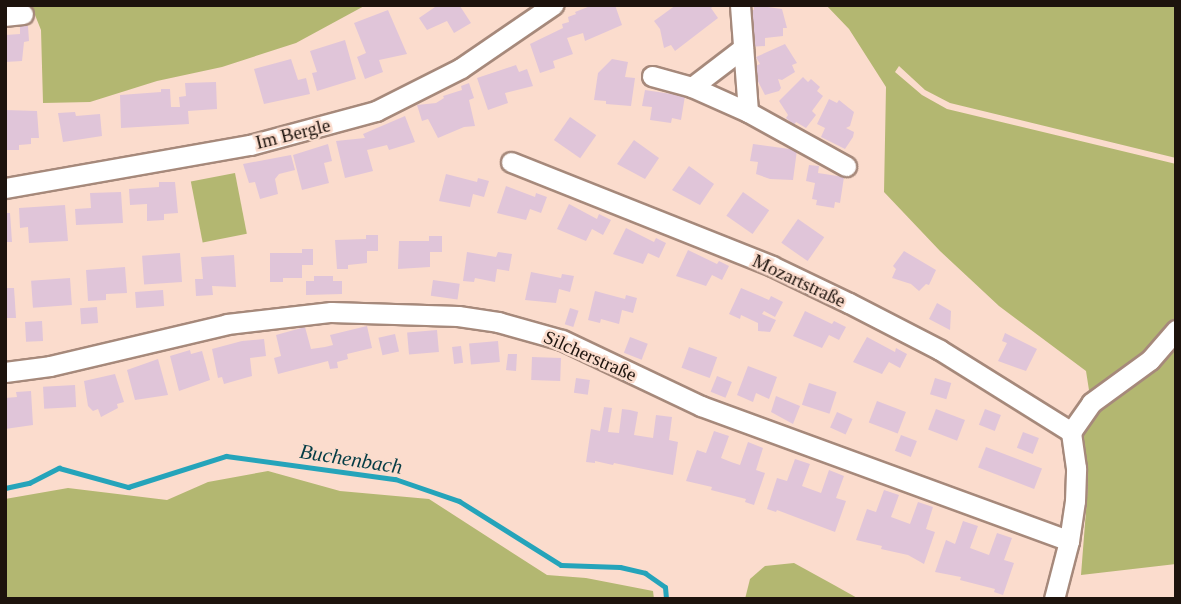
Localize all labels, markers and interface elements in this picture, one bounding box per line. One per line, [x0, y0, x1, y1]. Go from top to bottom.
street label: Im Bergle [253, 114, 333, 154]
street label: Mozartstraße [749, 249, 849, 313]
street label: Silcherstraße [540, 325, 640, 387]
water label: Buchenbach [298, 438, 404, 480]

